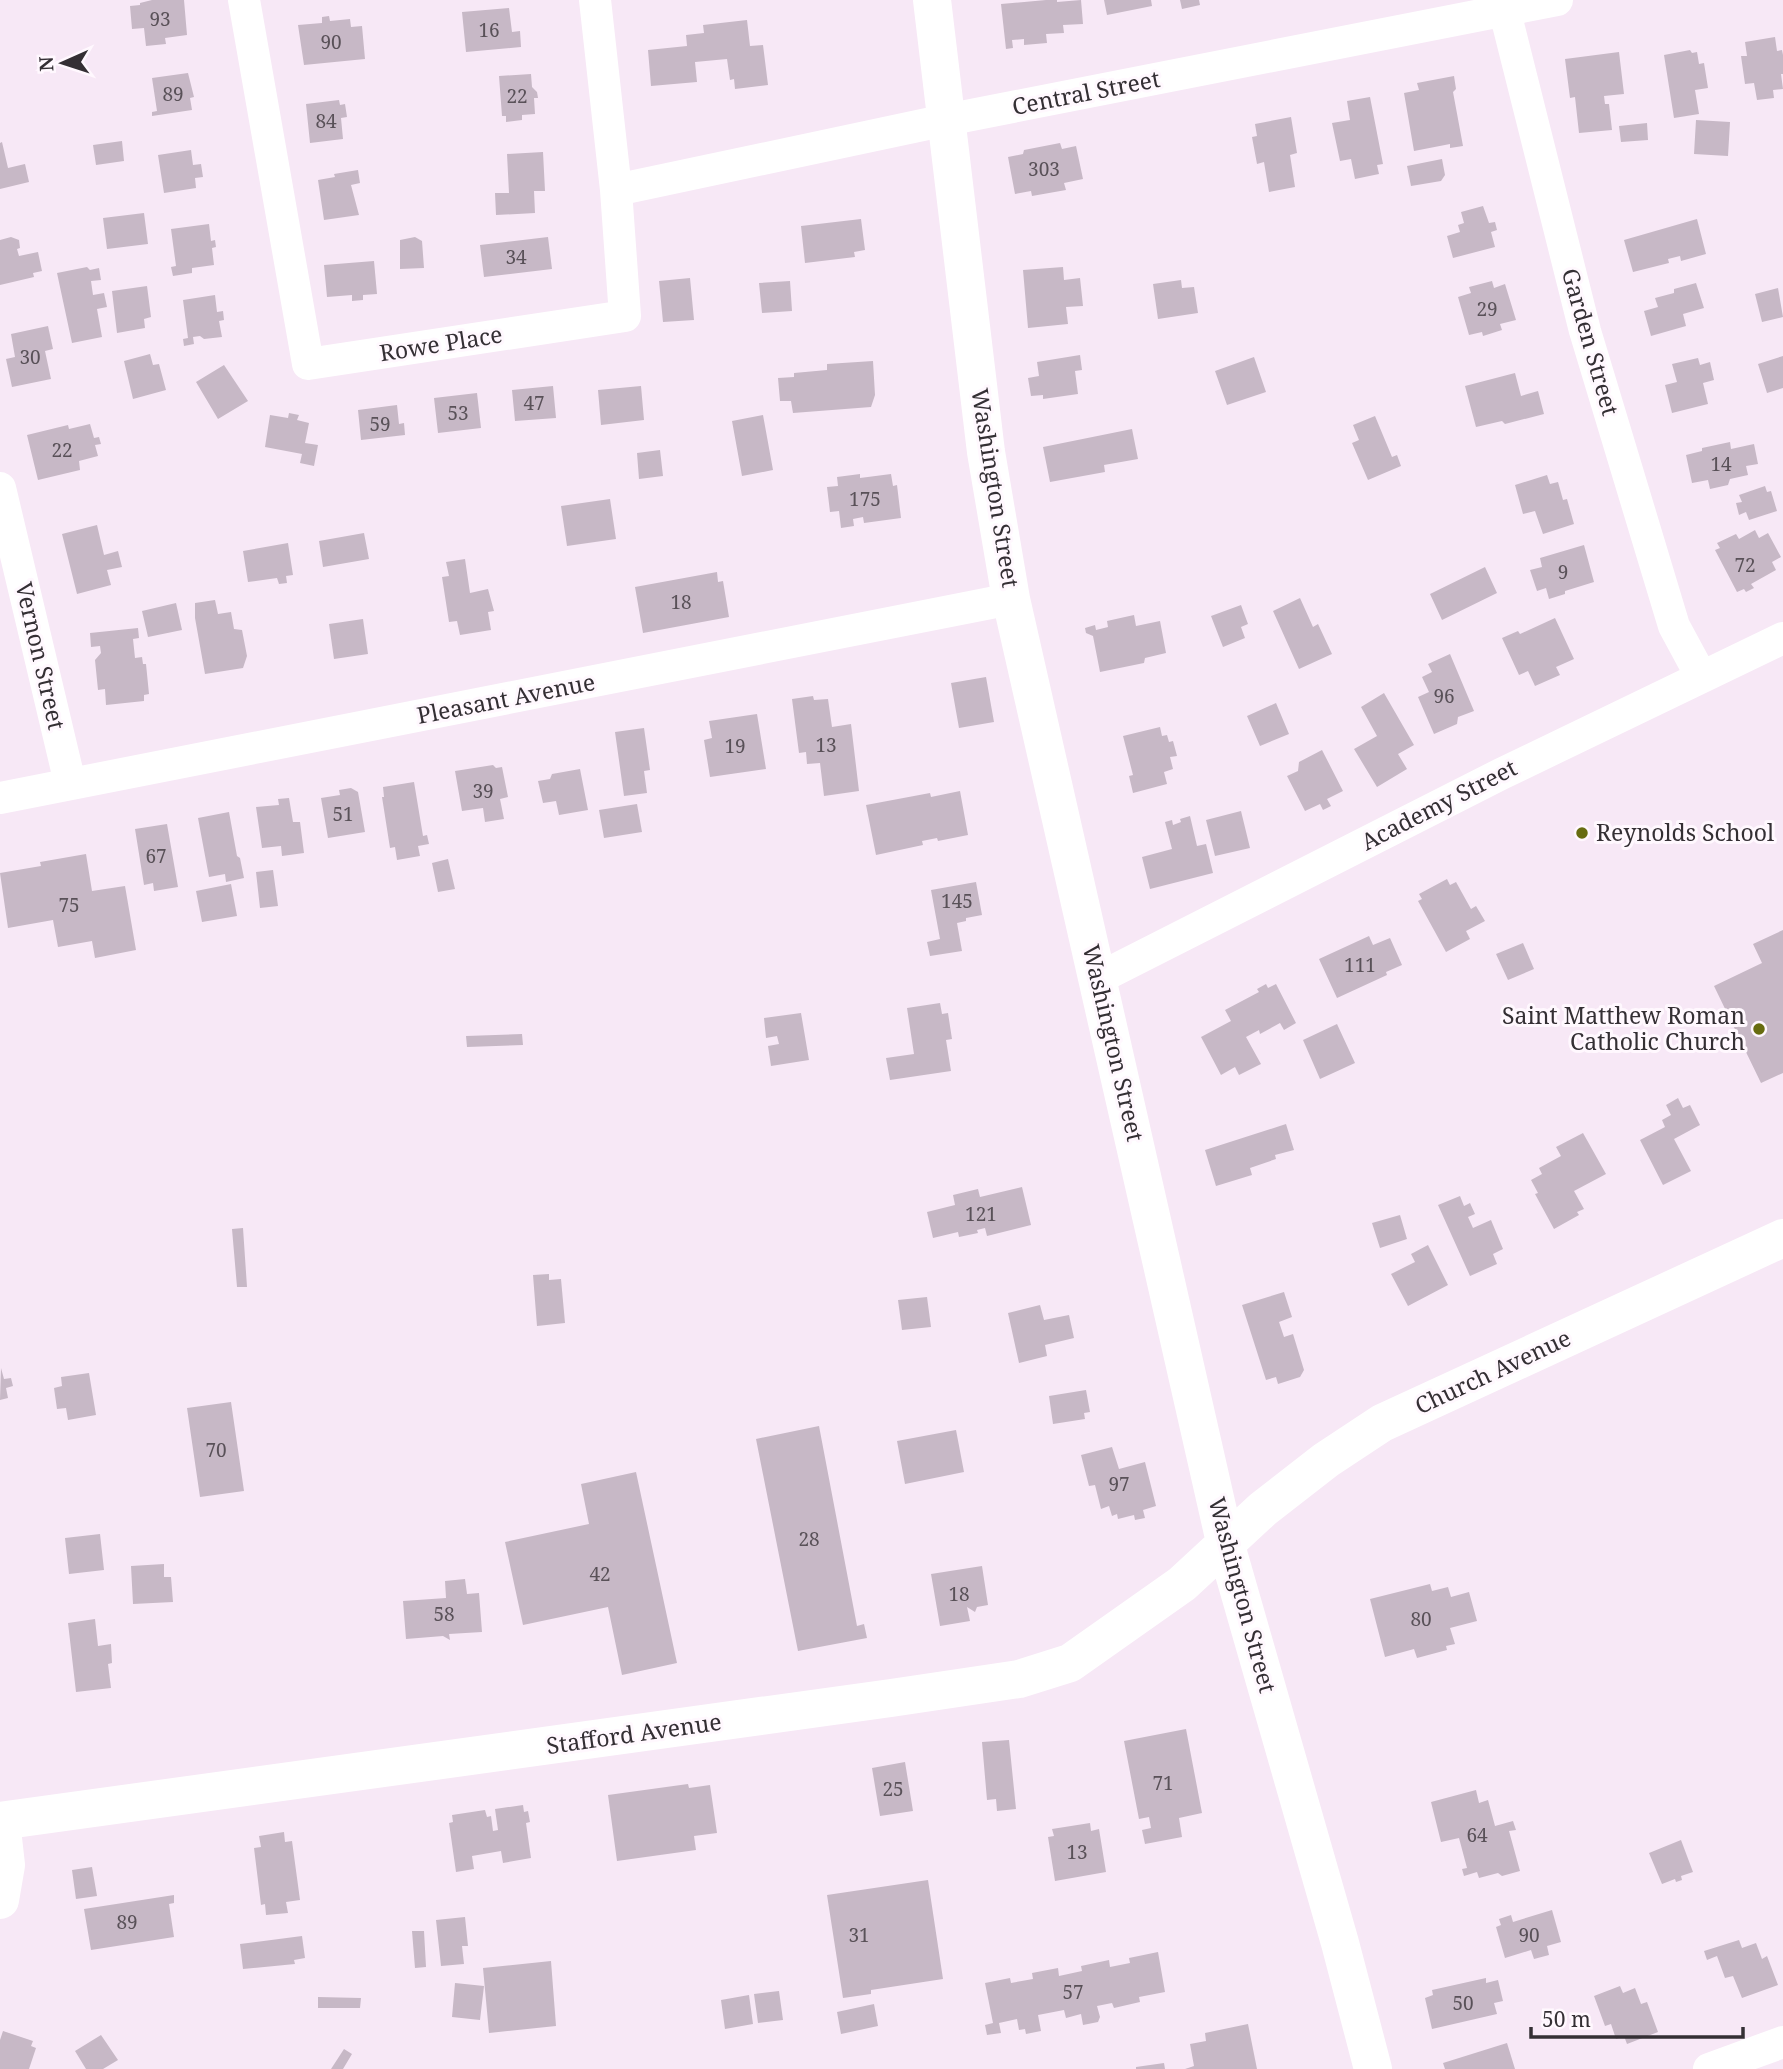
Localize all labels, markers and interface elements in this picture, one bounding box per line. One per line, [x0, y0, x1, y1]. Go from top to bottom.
house number: 93 [149, 6, 171, 32]
house number: 16 [478, 17, 500, 43]
north arrow [28, 28, 98, 98]
house number: 90 [320, 29, 342, 55]
text: N [33, 56, 59, 72]
street label: Central Street [1009, 62, 1162, 122]
house number: 89 [162, 81, 184, 107]
house number: 22 [506, 83, 528, 109]
house number: 84 [315, 108, 337, 134]
house number: 303 [1028, 156, 1060, 182]
house number: 34 [505, 244, 527, 270]
street label: Garden Street [1555, 264, 1627, 419]
house number: 29 [1476, 296, 1498, 322]
street label: Rowe Place [377, 318, 505, 369]
house number: 30 [19, 344, 41, 370]
street label: Washington Street [964, 386, 1028, 590]
house number: 47 [523, 390, 545, 416]
house number: 53 [447, 400, 469, 426]
house number: 59 [369, 411, 391, 437]
house number: 22 [51, 437, 73, 463]
house number: 14 [1710, 451, 1732, 477]
house number: 175 [849, 486, 881, 512]
house number: 72 [1734, 552, 1756, 578]
house number: 9 [1558, 559, 1568, 585]
street label: Vernon Street [8, 579, 73, 733]
house number: 18 [670, 589, 692, 615]
street label: Pleasant Avenue [414, 665, 598, 731]
house number: 96 [1433, 683, 1455, 709]
house number: 13 [815, 732, 837, 758]
house number: 19 [724, 733, 746, 759]
street label: Academy Street [1355, 751, 1522, 857]
house number: 39 [472, 778, 494, 804]
house number: 51 [332, 801, 354, 827]
place label: Reynolds School [1596, 816, 1774, 848]
marker: Reynolds School [1574, 825, 1590, 841]
house number: 67 [145, 843, 167, 869]
house number: 145 [941, 888, 973, 914]
house number: 75 [58, 892, 80, 918]
street label: Washington Street [1076, 941, 1152, 1144]
house number: 111 [1344, 952, 1376, 978]
place label: Saint Matthew Roman Catholic Church [1502, 999, 1745, 1057]
marker: Saint Matthew Roman Catholic Church [1751, 1021, 1767, 1037]
house number: 121 [965, 1201, 997, 1227]
street label: Church Avenue [1410, 1321, 1576, 1421]
house number: 70 [205, 1437, 227, 1463]
house number: 97 [1108, 1471, 1130, 1497]
street label: Washington Street [1201, 1493, 1284, 1696]
house number: 28 [798, 1526, 820, 1552]
house number: 42 [589, 1561, 611, 1587]
house number: 18 [948, 1581, 970, 1607]
house number: 58 [433, 1601, 455, 1627]
house number: 80 [1410, 1606, 1432, 1632]
street label: Stafford Avenue [544, 1705, 723, 1761]
house number: 71 [1152, 1770, 1174, 1796]
house number: 25 [882, 1776, 904, 1802]
house number: 64 [1466, 1822, 1488, 1848]
house number: 13 [1066, 1839, 1088, 1865]
house number: 89 [116, 1909, 138, 1935]
house number: 31 [848, 1922, 870, 1948]
house number: 90 [1518, 1922, 1540, 1948]
house number: 57 [1062, 1979, 1084, 2005]
house number: 50 [1452, 1990, 1474, 2016]
scale bar [1531, 1996, 1743, 2040]
text: 50 m [1542, 2005, 1591, 2033]

